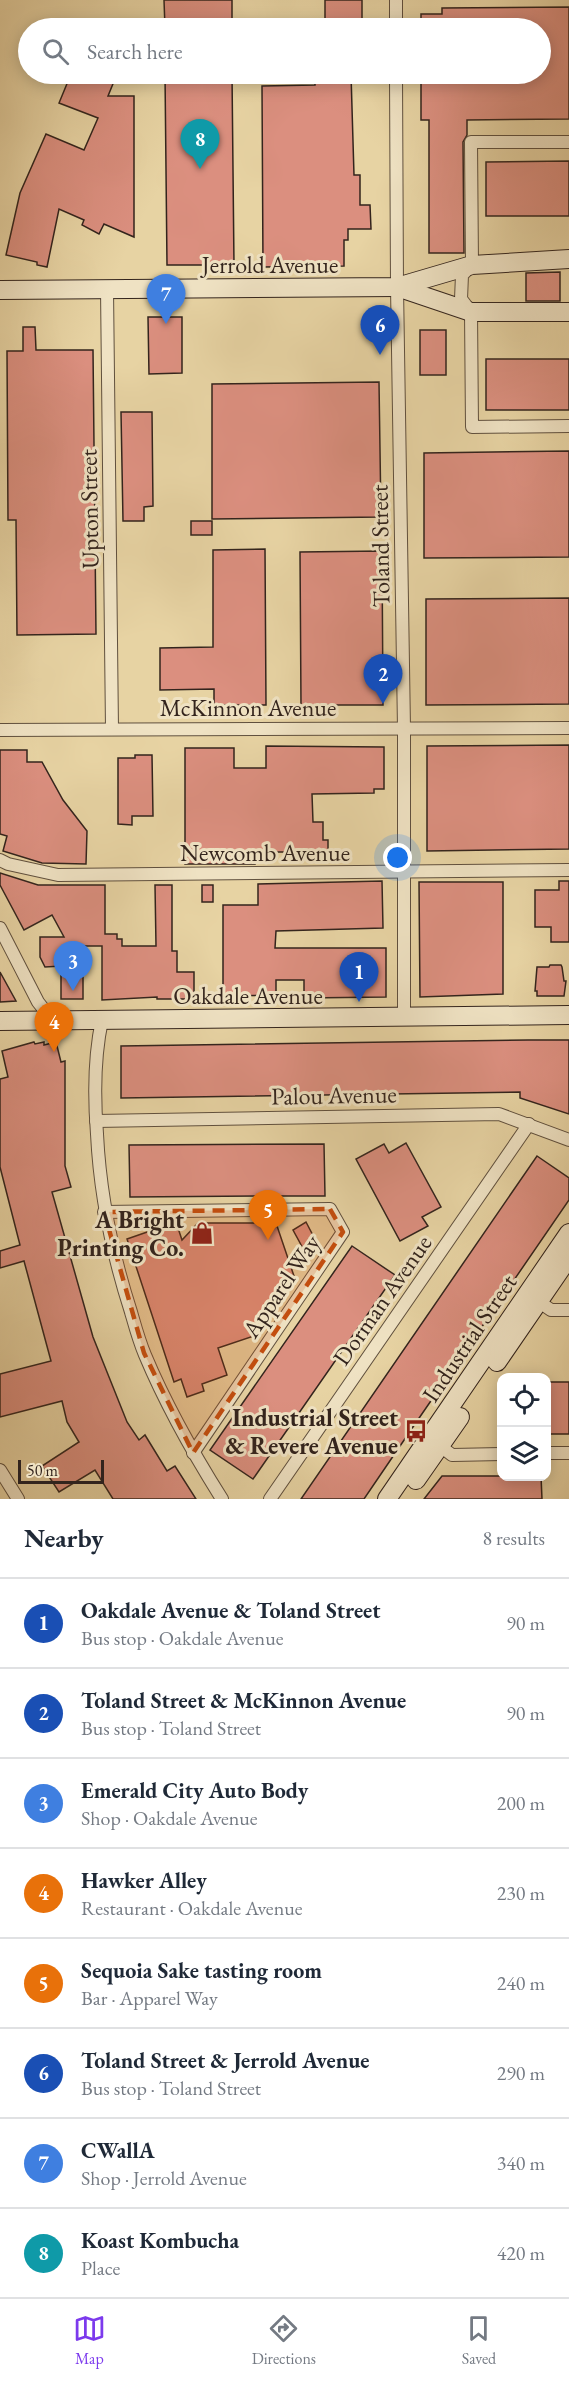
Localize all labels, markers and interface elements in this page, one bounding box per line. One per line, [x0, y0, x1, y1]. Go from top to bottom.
search box [18, 18, 551, 84]
icon: search [39, 35, 72, 68]
text: Search here [87, 37, 182, 66]
pin: 8 [180, 120, 220, 169]
street label: Jerrold Avenue [200, 249, 338, 280]
pin: 7 [146, 274, 186, 324]
pin: 6 [360, 306, 400, 355]
street label: Upton Street [72, 448, 106, 569]
street label: Toland Street [363, 484, 397, 608]
pin: 2 [364, 654, 403, 704]
street label: McKinnon Avenue [160, 692, 336, 723]
street label: Newcomb Avenue [180, 837, 350, 868]
your location [383, 843, 412, 872]
pin: 3 [54, 942, 92, 991]
pin: 1 [340, 952, 378, 1002]
street label: Oakdale Avenue [173, 980, 323, 1011]
pin: 4 [34, 1002, 74, 1052]
street label: Palou Avenue [271, 1078, 397, 1112]
pin: 5 [248, 1190, 288, 1240]
place label: A Bright Printing Co. [57, 1204, 184, 1264]
shop icon: A Bright Printing Co. [189, 1220, 215, 1246]
street label: Apparel Way [235, 1228, 327, 1344]
street label: Dorman Avenue [326, 1229, 438, 1371]
street label: Industrial Street [415, 1268, 523, 1408]
map controls [497, 1373, 551, 1481]
button: locate [497, 1373, 551, 1427]
place label: Industrial Street & Revere Avenue [225, 1402, 398, 1461]
bus stop icon: Industrial Street & Revere Avenue [403, 1418, 429, 1444]
button: layers [497, 1427, 551, 1481]
scale bar [18, 1457, 104, 1484]
text: 50 m [27, 1460, 58, 1481]
text: Nearby [24, 1521, 104, 1555]
text: 8 results [482, 1525, 545, 1551]
text: Oakdale Avenue & Toland Street [81, 1596, 380, 1625]
text: 1 [38, 1610, 49, 1636]
text: 90 m [506, 1610, 545, 1636]
text: Bus stop · Oakdale Avenue [81, 1625, 283, 1651]
text: Toland Street & McKinnon Avenue [81, 1686, 406, 1715]
text: 2 [38, 1700, 49, 1726]
text: 90 m [506, 1700, 545, 1726]
text: Bus stop · Toland Street [81, 1715, 261, 1741]
text: Emerald City Auto Body [81, 1776, 308, 1805]
text: 3 [38, 1790, 49, 1816]
text: 200 m [497, 1790, 545, 1816]
text: Shop · Oakdale Avenue [81, 1805, 258, 1831]
text: Hawker Alley [81, 1866, 207, 1895]
text: 4 [38, 1880, 49, 1906]
text: 230 m [497, 1880, 545, 1906]
text: Restaurant · Oakdale Avenue [81, 1895, 303, 1921]
text: Sequoia Sake tasting room [81, 1956, 322, 1985]
text: 5 [38, 1970, 49, 1996]
text: 240 m [497, 1970, 545, 1996]
text: Bar · Apparel Way [81, 1985, 218, 2011]
text: Toland Street & Jerrold Avenue [81, 2046, 369, 2075]
text: 6 [38, 2060, 49, 2086]
text: 290 m [497, 2060, 545, 2086]
text: Bus stop · Toland Street [81, 2075, 261, 2101]
text: CWallA [81, 2136, 155, 2165]
text: 7 [38, 2150, 49, 2176]
text: 340 m [497, 2150, 545, 2176]
text: Shop · Jerrold Avenue [81, 2165, 247, 2191]
text: Koast Kombucha [81, 2226, 239, 2255]
text: 8 [38, 2240, 49, 2266]
text: 420 m [497, 2240, 545, 2266]
text: Place [81, 2255, 120, 2281]
tab: Map [73, 2312, 106, 2369]
tab: Directions [252, 2312, 316, 2369]
tab: Saved [462, 2312, 496, 2369]

